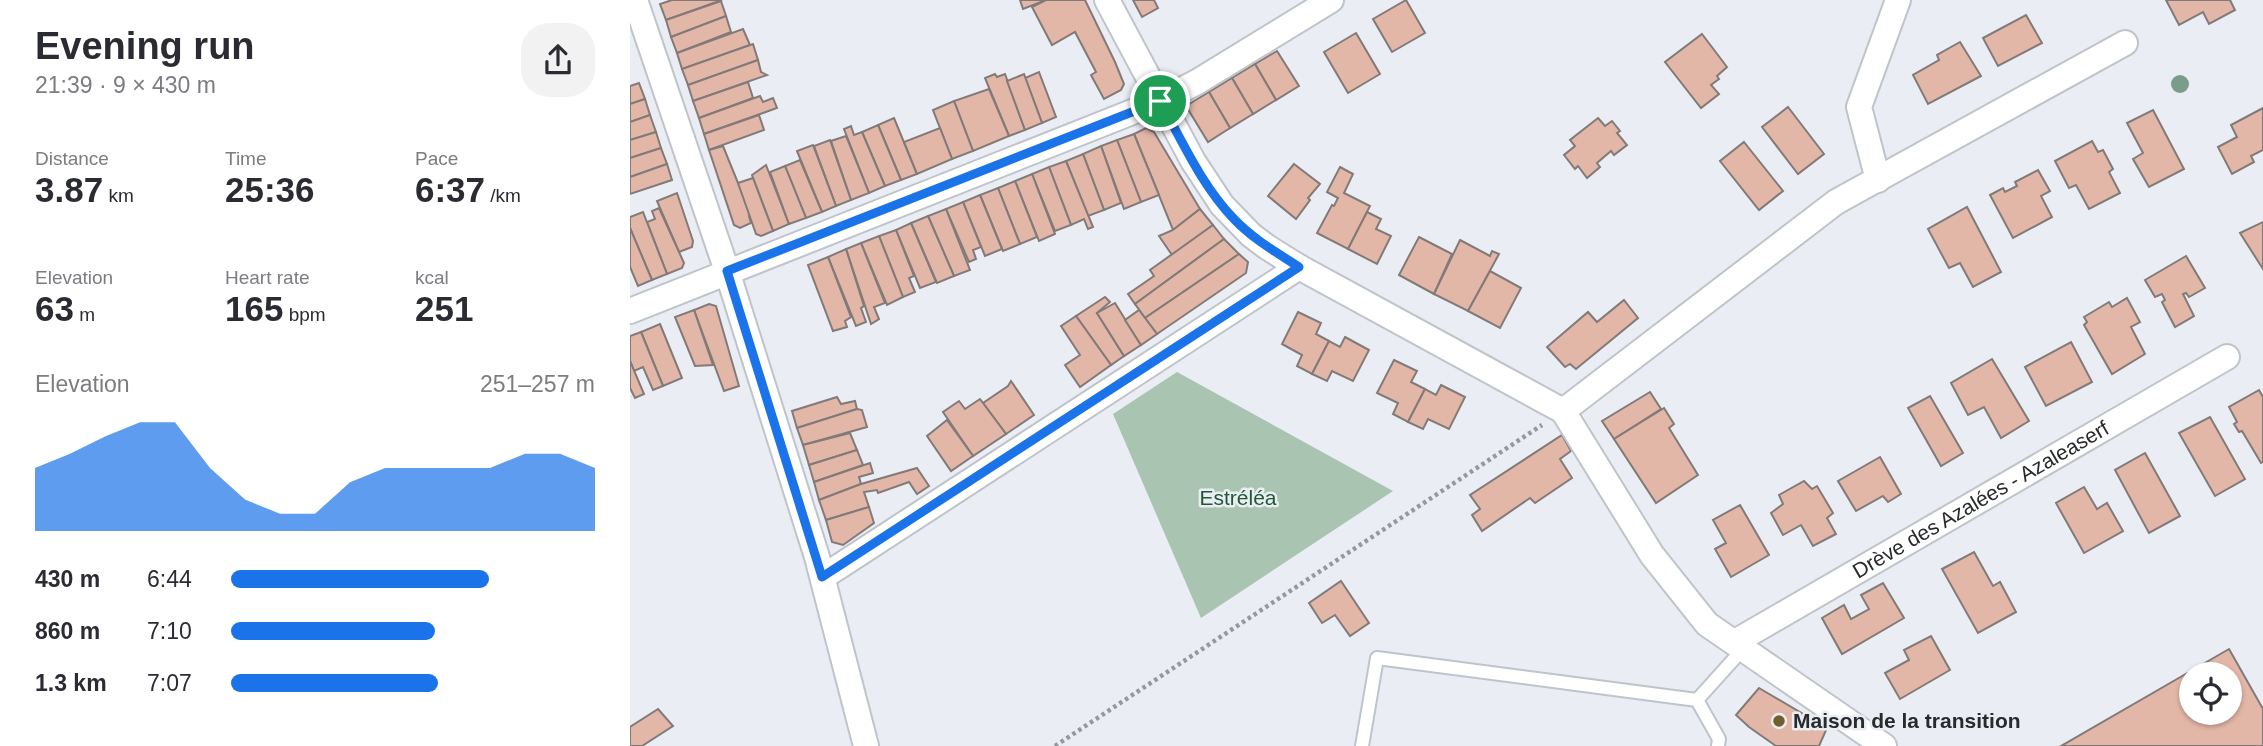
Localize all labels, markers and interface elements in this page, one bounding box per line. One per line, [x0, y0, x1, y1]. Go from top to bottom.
button: share [521, 23, 595, 97]
text: Evening run [35, 25, 255, 67]
pin [1130, 71, 1190, 131]
text: 21:39 · 9 × 430 m [35, 72, 216, 98]
icon: arrive [1141, 82, 1179, 120]
text: Distance [35, 148, 109, 169]
text: Time [225, 148, 267, 169]
text: Pace [415, 148, 458, 169]
text: 3.87 [35, 170, 103, 209]
text: 25:36 [225, 170, 315, 209]
text: 6:37 [415, 170, 485, 209]
text: km [103, 185, 134, 206]
text: /km [485, 185, 521, 206]
text: Elevation [35, 267, 113, 288]
text: Heart rate [225, 267, 309, 288]
text: kcal [415, 267, 449, 288]
text: 63 [35, 289, 74, 328]
text: 165 [225, 289, 283, 328]
text: 251 [415, 289, 473, 328]
text: m [74, 304, 95, 325]
text: bpm [283, 304, 326, 325]
text: Elevation [35, 371, 130, 397]
text: 251–257 m [480, 371, 595, 397]
street label: Drève des Azalées - Azaleaserf [1848, 416, 2113, 582]
park label: Estréléa [1199, 486, 1277, 509]
text: 430 m [35, 566, 100, 592]
text: 6:44 [147, 566, 192, 592]
text: 860 m [35, 618, 100, 644]
text: 7:10 [147, 618, 192, 644]
map controls [2179, 662, 2242, 725]
button: locate [2179, 662, 2242, 725]
text: 1.3 km [35, 670, 107, 696]
text: 7:07 [147, 670, 192, 696]
place label: Maison de la transition [1793, 709, 2021, 732]
marker: Maison de la transition [1771, 713, 1787, 729]

